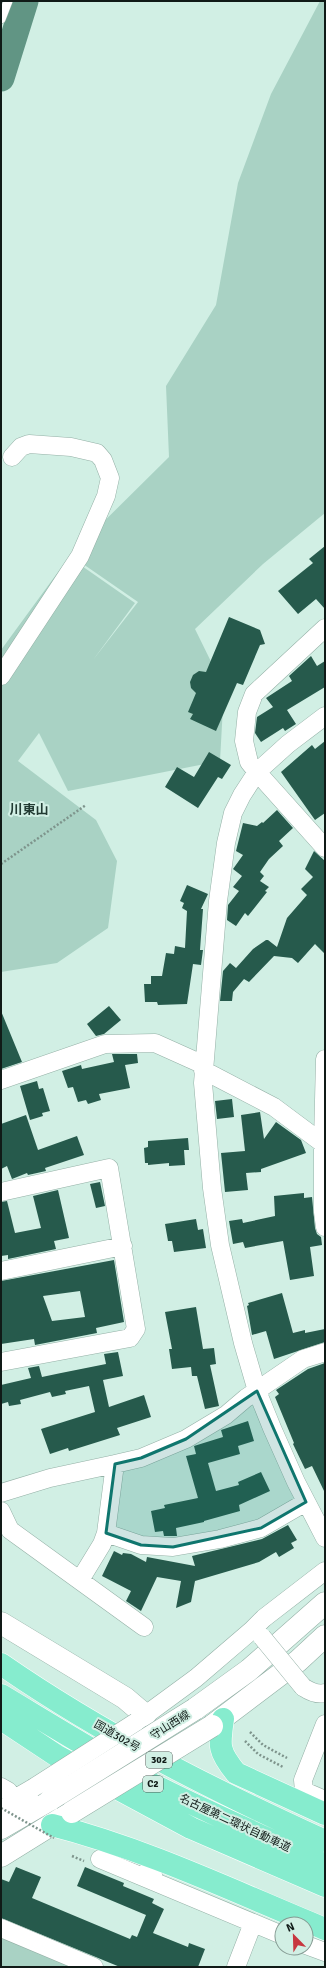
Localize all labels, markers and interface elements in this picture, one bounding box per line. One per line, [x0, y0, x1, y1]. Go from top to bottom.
district label: 川東山 [9, 802, 49, 818]
street label: 守山西線 [148, 1708, 192, 1742]
street label: 国道302号 [92, 1718, 142, 1754]
road number: 302 [146, 1752, 172, 1768]
road number: C2 [143, 1776, 163, 1792]
street label: 名古屋第二環状自動車道 [177, 1792, 293, 1854]
north arrow [274, 1916, 314, 1956]
text: N [284, 1920, 296, 1935]

